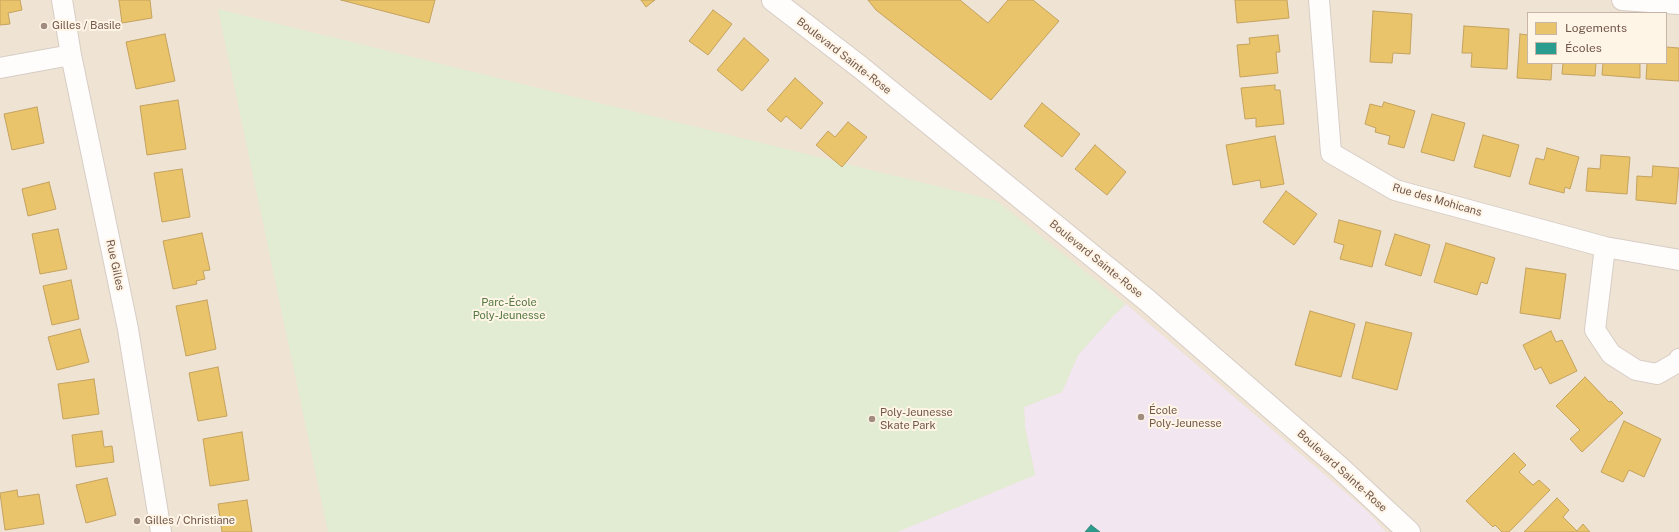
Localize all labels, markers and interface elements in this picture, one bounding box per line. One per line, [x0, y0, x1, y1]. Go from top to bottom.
legend [1527, 12, 1667, 64]
street label: Boulevard Sainte-Rose [794, 15, 894, 97]
place label: Gilles / Basile [52, 19, 121, 33]
marker: Gilles / Basile [39, 21, 49, 31]
text: Logements [1565, 21, 1627, 35]
text: Écoles [1565, 41, 1602, 55]
street label: Rue des Mohicans [1391, 181, 1483, 219]
street label: Boulevard Sainte-Rose [1047, 217, 1145, 301]
street label: Rue Gilles [103, 238, 127, 292]
park label: Parc-École Poly-Jeunesse [473, 296, 545, 322]
place label: École Poly-Jeunesse [1149, 404, 1222, 430]
place label: Poly-Jeunesse Skate Park [880, 406, 953, 432]
marker: École Poly-Jeunesse [1136, 412, 1146, 422]
marker: Poly-Jeunesse Skate Park [867, 414, 877, 424]
street label: Boulevard Sainte-Rose [1294, 427, 1390, 515]
place label: Gilles / Christiane [145, 514, 235, 528]
marker: Gilles / Christiane [132, 516, 142, 526]

